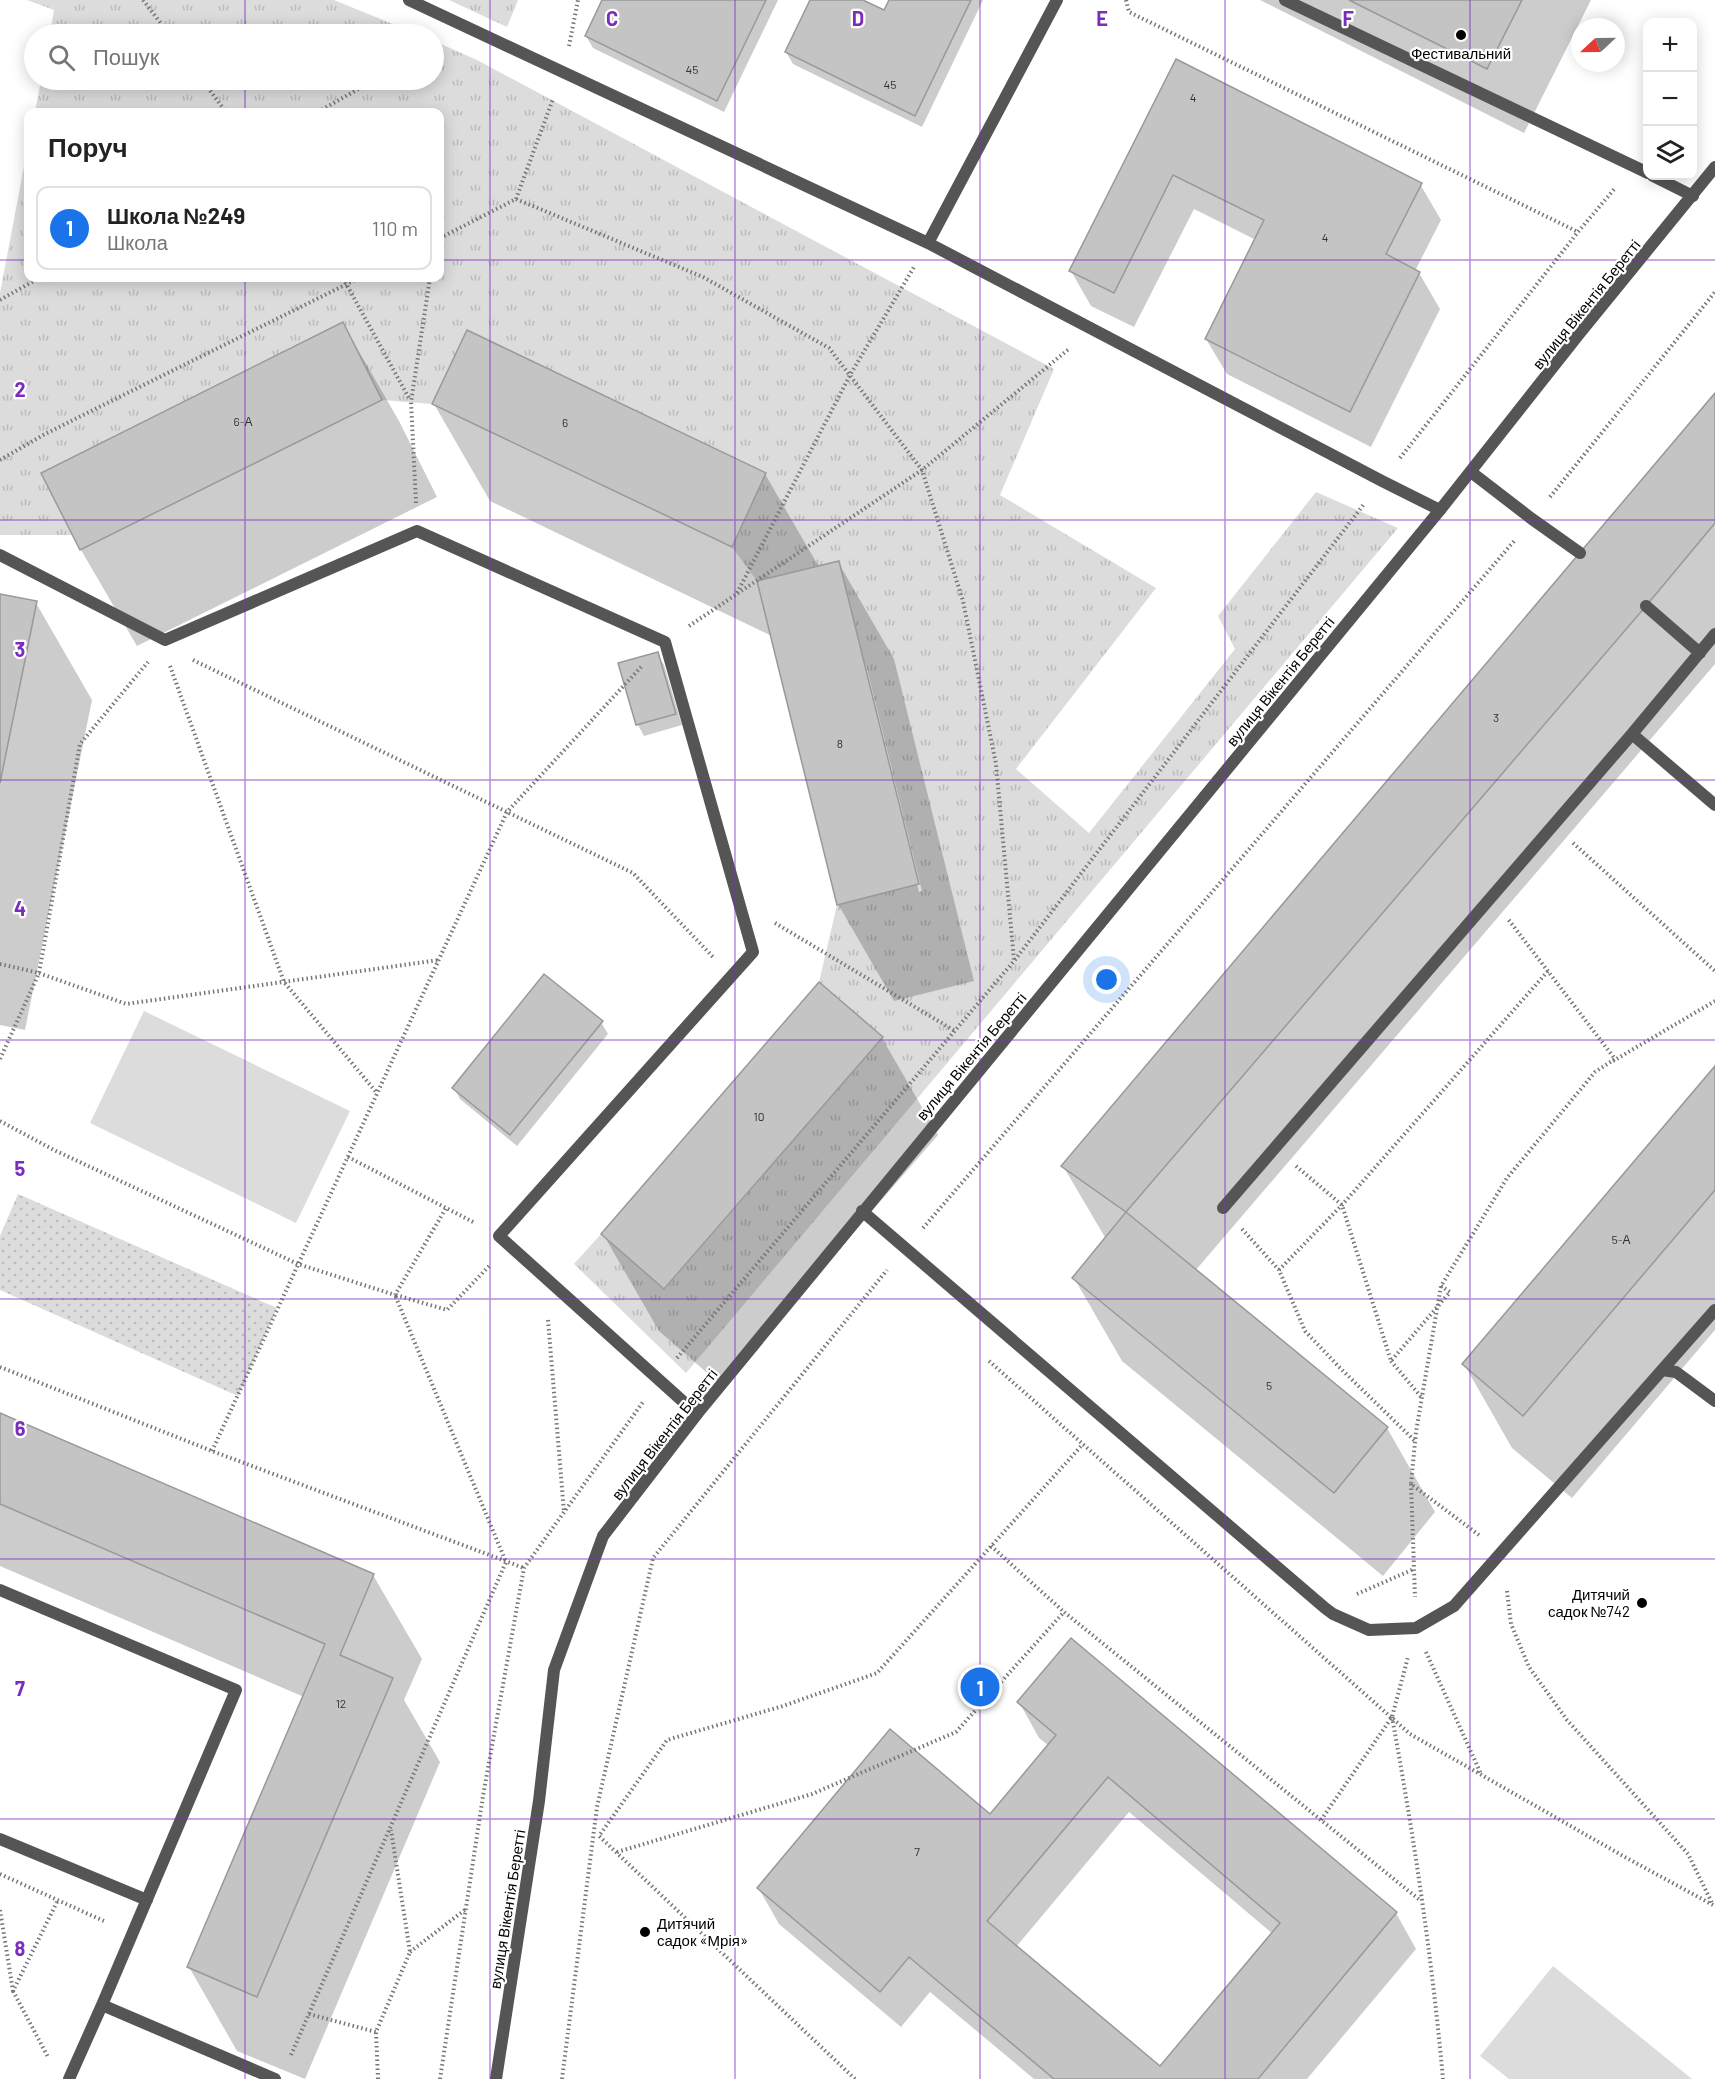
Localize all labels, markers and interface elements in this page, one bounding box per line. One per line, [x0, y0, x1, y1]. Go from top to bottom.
text: C [606, 6, 618, 30]
text: D [852, 6, 864, 30]
text: E [1096, 6, 1108, 30]
text: F [1342, 6, 1354, 30]
north arrow [1571, 18, 1625, 72]
map controls [1643, 18, 1697, 180]
button: + [1643, 18, 1697, 72]
search box [24, 24, 444, 90]
marker: Фестивальний [1454, 28, 1468, 42]
icon: search [45, 41, 78, 74]
text: Пошук [93, 43, 159, 69]
place label: Фестивальний [1411, 44, 1511, 62]
house number: 45 [686, 62, 698, 76]
button: − [1643, 72, 1697, 126]
house number: 45 [884, 77, 896, 91]
house number: 4 [1190, 90, 1196, 104]
button: layers [1643, 126, 1697, 180]
text: Поруч [48, 131, 128, 162]
text: Школа №249 [107, 202, 245, 228]
text: 1 [66, 216, 73, 240]
text: 110 m [372, 216, 418, 240]
text: Школа [107, 230, 168, 254]
house number: 4 [1322, 230, 1328, 244]
street label: вулиця Вікентія Беретті [1528, 236, 1644, 372]
text: 2 [14, 377, 26, 401]
house number: 6-А [234, 414, 252, 428]
house number: 6 [562, 415, 568, 429]
street label: вулиця Вікентія Беретті [1222, 613, 1338, 749]
text: 3 [15, 637, 25, 661]
house number: 3 [1493, 710, 1499, 724]
house number: 8 [837, 736, 843, 750]
text: 4 [14, 896, 26, 920]
your location [1092, 965, 1121, 994]
street label: вулиця Вікентія Беретті [912, 989, 1030, 1123]
house number: 10 [754, 1109, 764, 1123]
text: 5 [15, 1156, 26, 1180]
house number: 5-А [1612, 1232, 1630, 1246]
street label: вулиця Вікентія Беретті [607, 1365, 721, 1503]
house number: 5 [1266, 1378, 1272, 1392]
text: 6 [15, 1416, 26, 1440]
place label: Дитячий садок №742 [1548, 1585, 1630, 1620]
marker: Дитячий садок №742 [1635, 1596, 1649, 1610]
pin: 1 [960, 1664, 1000, 1710]
text: 7 [15, 1676, 25, 1700]
house number: 12 [336, 1696, 346, 1710]
street label: вулиця Вікентія Беретті [486, 1828, 528, 1990]
house number: 7 [914, 1844, 920, 1858]
place label: Дитячий садок «Мрія» [657, 1914, 748, 1949]
marker: Дитячий садок «Мрія» [638, 1925, 652, 1939]
text: 8 [15, 1936, 26, 1960]

